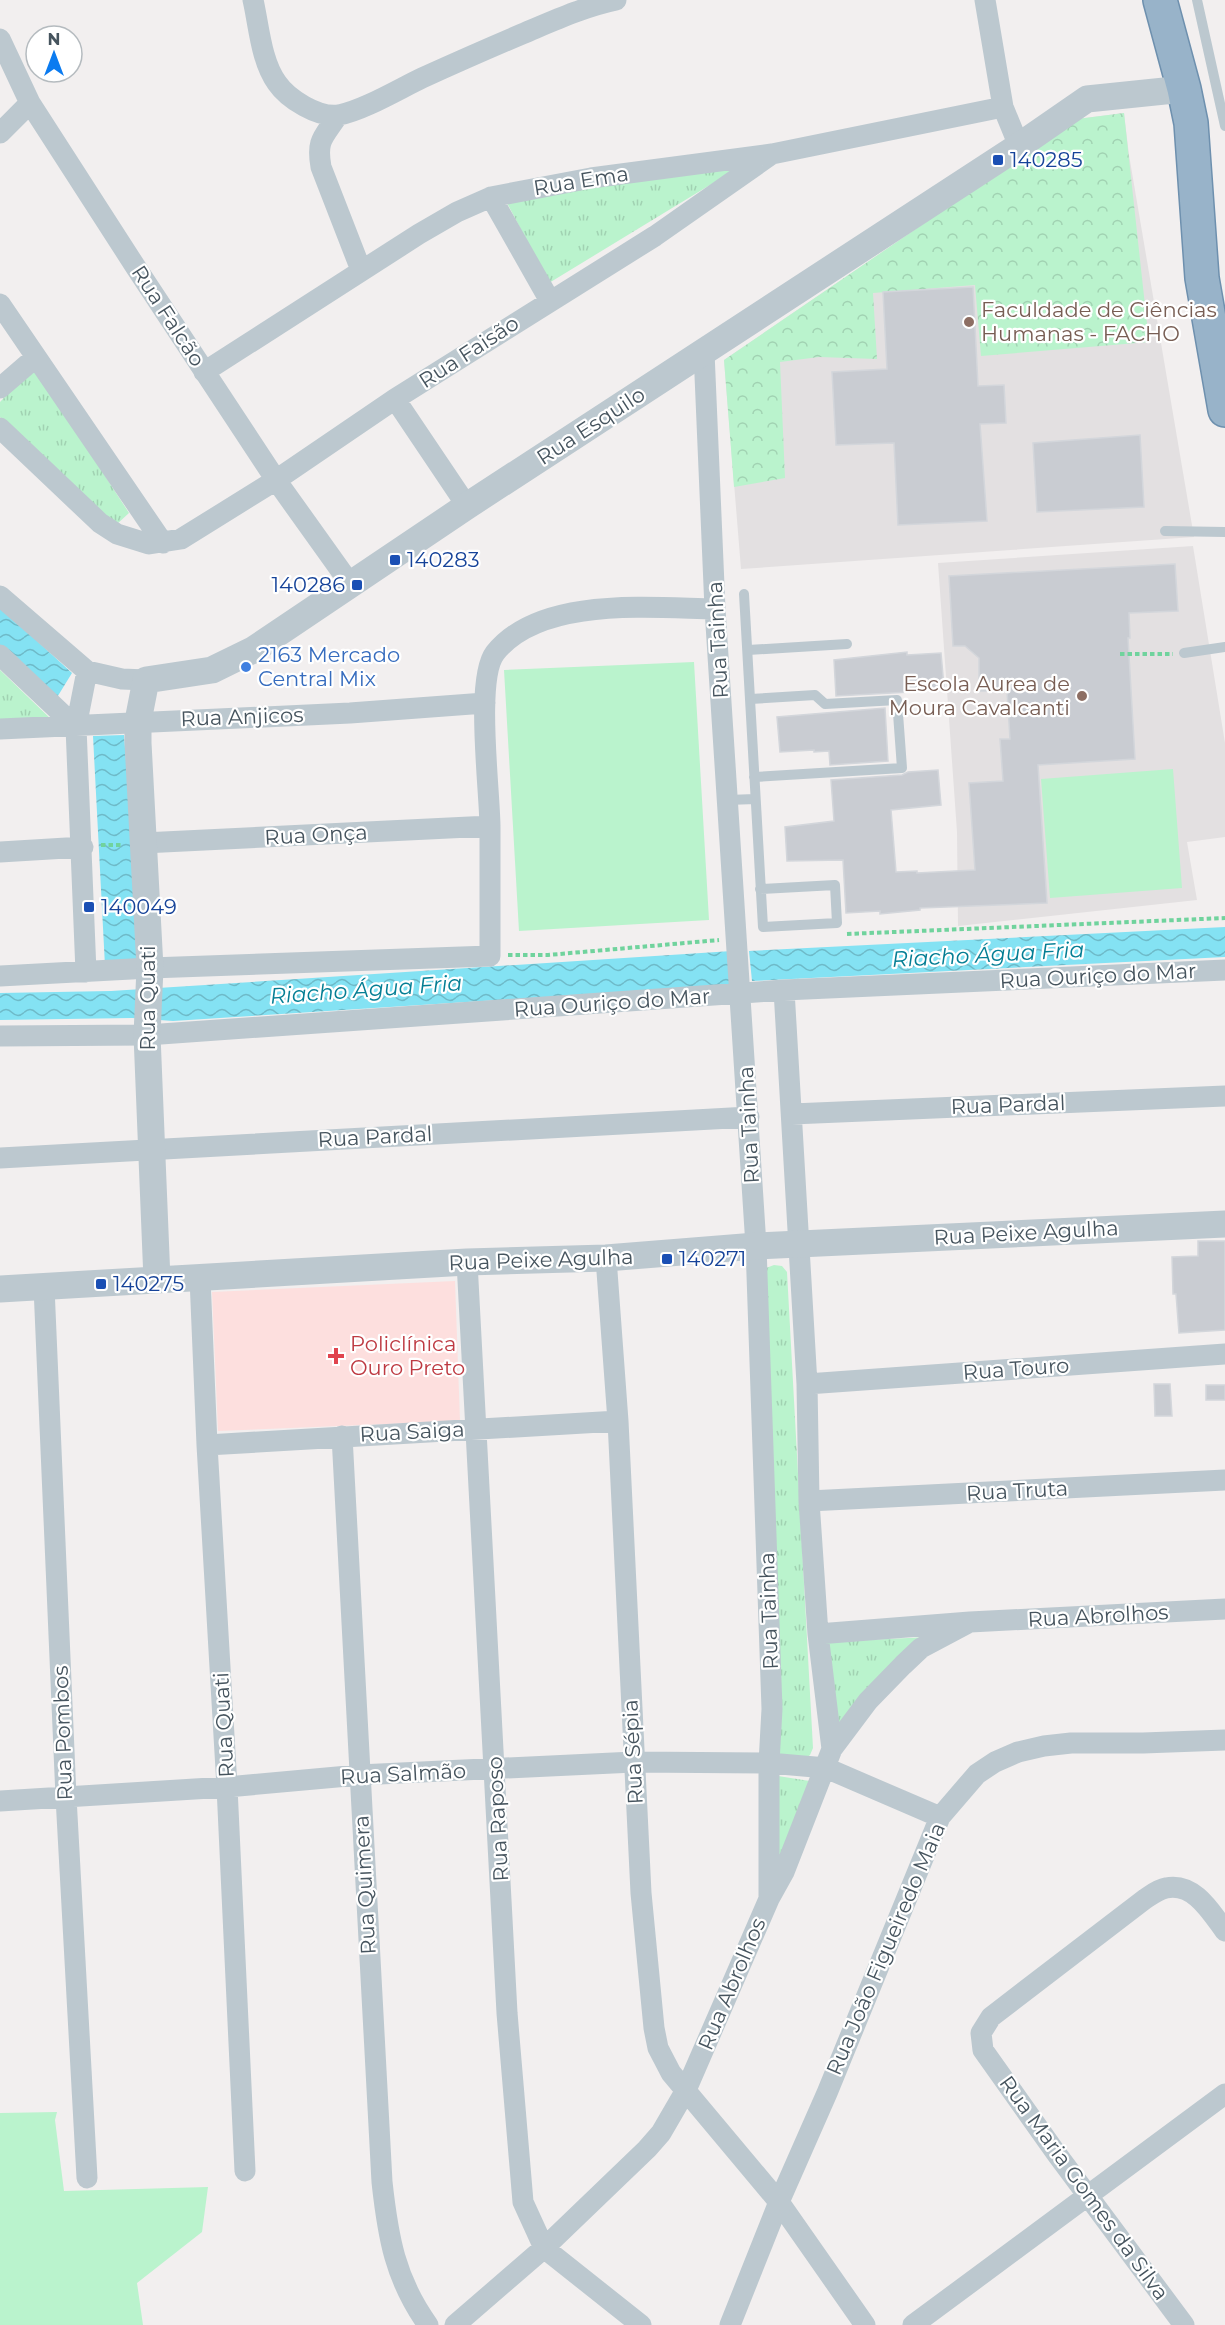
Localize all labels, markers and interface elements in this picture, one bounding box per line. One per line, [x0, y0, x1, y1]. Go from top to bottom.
north arrow [24, 24, 84, 84]
text: N [48, 30, 60, 49]
place label: 140285 [1010, 147, 1083, 172]
marker: 140285 [991, 153, 1005, 167]
street label: Rua Ema [532, 161, 630, 200]
street label: Rua Falcão [126, 260, 210, 371]
place label: Faculdade de Ciências Humanas - FACHO [981, 297, 1217, 346]
street label: Rua Faisão [414, 310, 523, 393]
marker: Faculdade de Ciências Humanas - FACHO [962, 315, 976, 329]
street label: Rua Esquilo [532, 381, 650, 470]
place label: 140283 [407, 547, 480, 572]
marker: 140283 [388, 553, 402, 567]
place label: 140286 [272, 572, 345, 597]
marker: 140286 [350, 578, 364, 592]
street label: Rua Tainha [702, 581, 733, 699]
place label: 2163 Mercado Central Mix [258, 642, 400, 691]
marker: 2163 Mercado Central Mix [239, 660, 253, 674]
place label: Escola Aurea de Moura Cavalcanti [889, 671, 1070, 720]
marker: Escola Aurea de Moura Cavalcanti [1075, 689, 1089, 703]
street label: Rua Anjicos [180, 702, 304, 731]
street label: Rua Onça [264, 819, 368, 850]
place label: 140049 [101, 894, 177, 919]
marker: 140049 [82, 900, 96, 914]
water label: Riacho Água Fria [891, 936, 1085, 973]
street label: Rua Quati [135, 945, 160, 1051]
street label: Rua Ouriço do Mar [999, 958, 1197, 993]
water label: Riacho Água Fria [269, 969, 463, 1010]
street label: Rua Ouriço do Mar [513, 983, 711, 1022]
street label: Rua Tainha [733, 1066, 764, 1184]
street label: Rua Pardal [950, 1090, 1066, 1119]
street label: Rua Pardal [317, 1121, 433, 1152]
street label: Rua Peixe Agulha [933, 1215, 1119, 1250]
street label: Rua Peixe Agulha [448, 1244, 634, 1275]
place label: 140271 [679, 1246, 746, 1271]
marker: 140271 [660, 1252, 674, 1266]
place label: 140275 [113, 1271, 184, 1296]
marker: 140275 [94, 1277, 108, 1291]
place label: Policlínica Ouro Preto [350, 1331, 465, 1380]
marker: Policlínica Ouro Preto [327, 1347, 345, 1365]
street label: Rua Touro [962, 1352, 1070, 1385]
street label: Rua Saiga [359, 1416, 465, 1447]
street label: Rua Truta [965, 1475, 1069, 1506]
street label: Rua Tainha [754, 1552, 783, 1670]
street label: Rua Abrolhos [1027, 1599, 1169, 1632]
street label: Rua Pombos [48, 1665, 77, 1801]
street label: Rua Quati [208, 1672, 239, 1778]
street label: Rua Sépia [617, 1699, 648, 1805]
street label: Rua Raposo [482, 1756, 513, 1882]
street label: Rua Salmão [339, 1758, 467, 1789]
street label: Rua Quimera [348, 1815, 381, 1955]
street label: Rua João Figueiredo Maia [821, 1819, 950, 2079]
street label: Rua Abrolhos [692, 1914, 771, 2054]
street label: Rua Maria Gomes da Silva [995, 2071, 1174, 2305]

